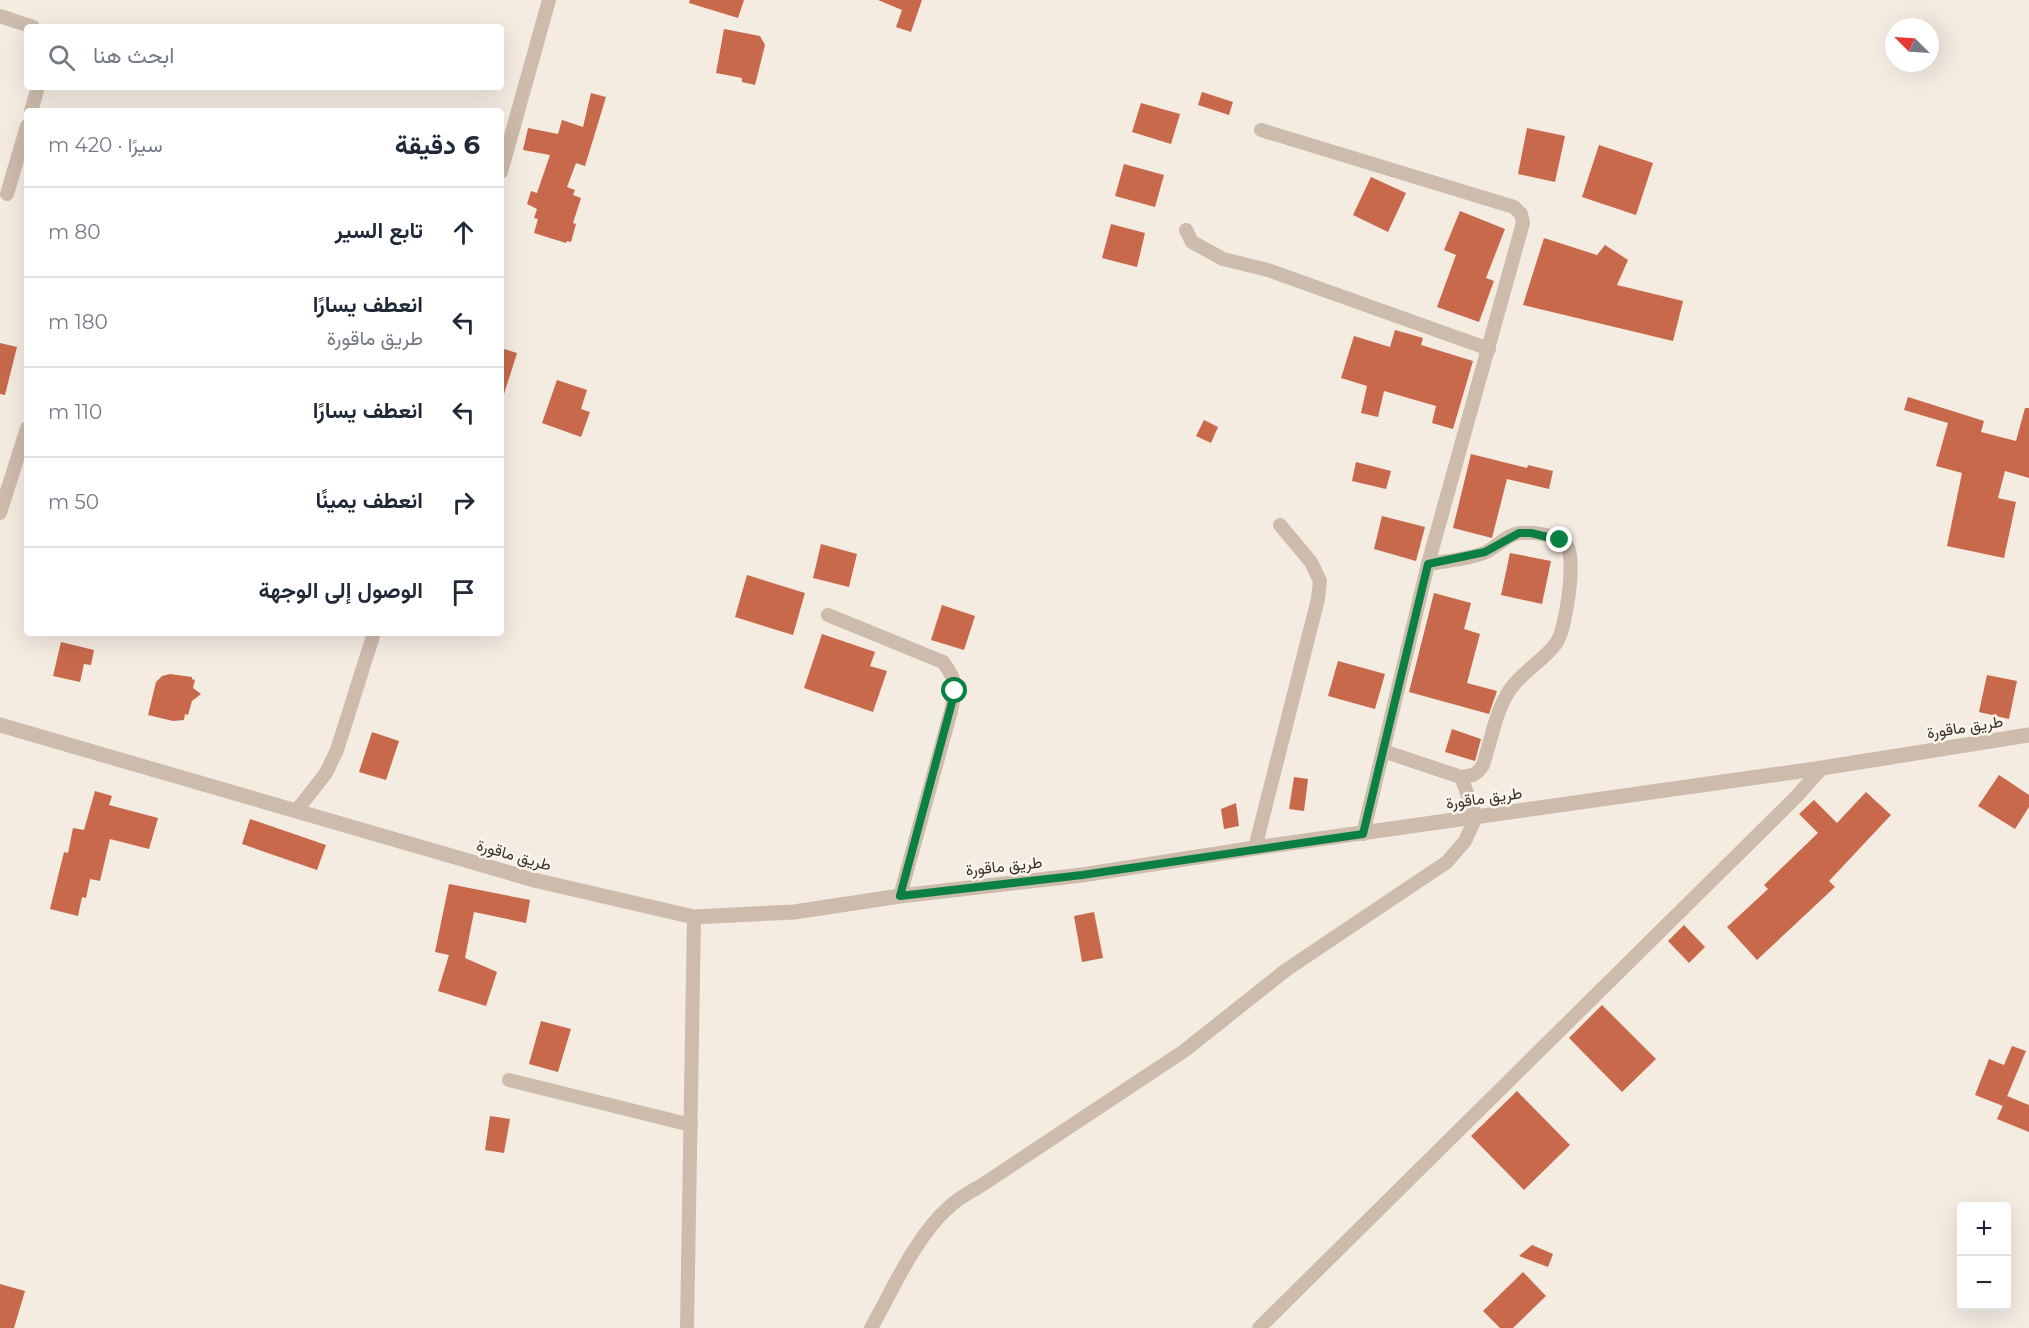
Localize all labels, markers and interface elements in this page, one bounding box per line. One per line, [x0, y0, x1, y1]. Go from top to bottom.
north arrow [1885, 18, 1939, 72]
search box [24, 24, 504, 90]
icon: search [45, 41, 78, 74]
text: ابحث هنا [93, 42, 174, 69]
text: 6 دقيقة [395, 129, 480, 161]
text: سيرًا · 420 m [48, 133, 162, 157]
icon: ahead [447, 216, 480, 249]
text: تابع السير [335, 217, 423, 244]
text: 80 m [48, 220, 100, 244]
text: انعطف يسارًا [313, 291, 423, 318]
icon: left [447, 306, 480, 339]
text: 180 m [48, 310, 108, 334]
text: طريق ماقورة [327, 326, 423, 350]
icon: left [447, 396, 480, 429]
text: انعطف يسارًا [313, 397, 423, 424]
text: 110 m [48, 400, 102, 424]
icon: right [447, 486, 480, 519]
text: انعطف يمينًا [315, 487, 423, 514]
text: 50 m [48, 490, 99, 514]
route end [1546, 526, 1572, 552]
icon: arrive [447, 576, 480, 609]
text: الوصول إلى الوجهة [258, 577, 423, 604]
route start [941, 677, 967, 703]
street label: طريق ماقورة [1926, 712, 2005, 743]
street label: طريق ماقورة [1445, 783, 1524, 814]
street label: طريق ماقورة [474, 835, 554, 876]
street label: طريق ماقورة [965, 853, 1043, 880]
map controls [1957, 1202, 2011, 1310]
button: + [1957, 1202, 2011, 1256]
button: − [1957, 1256, 2011, 1310]

